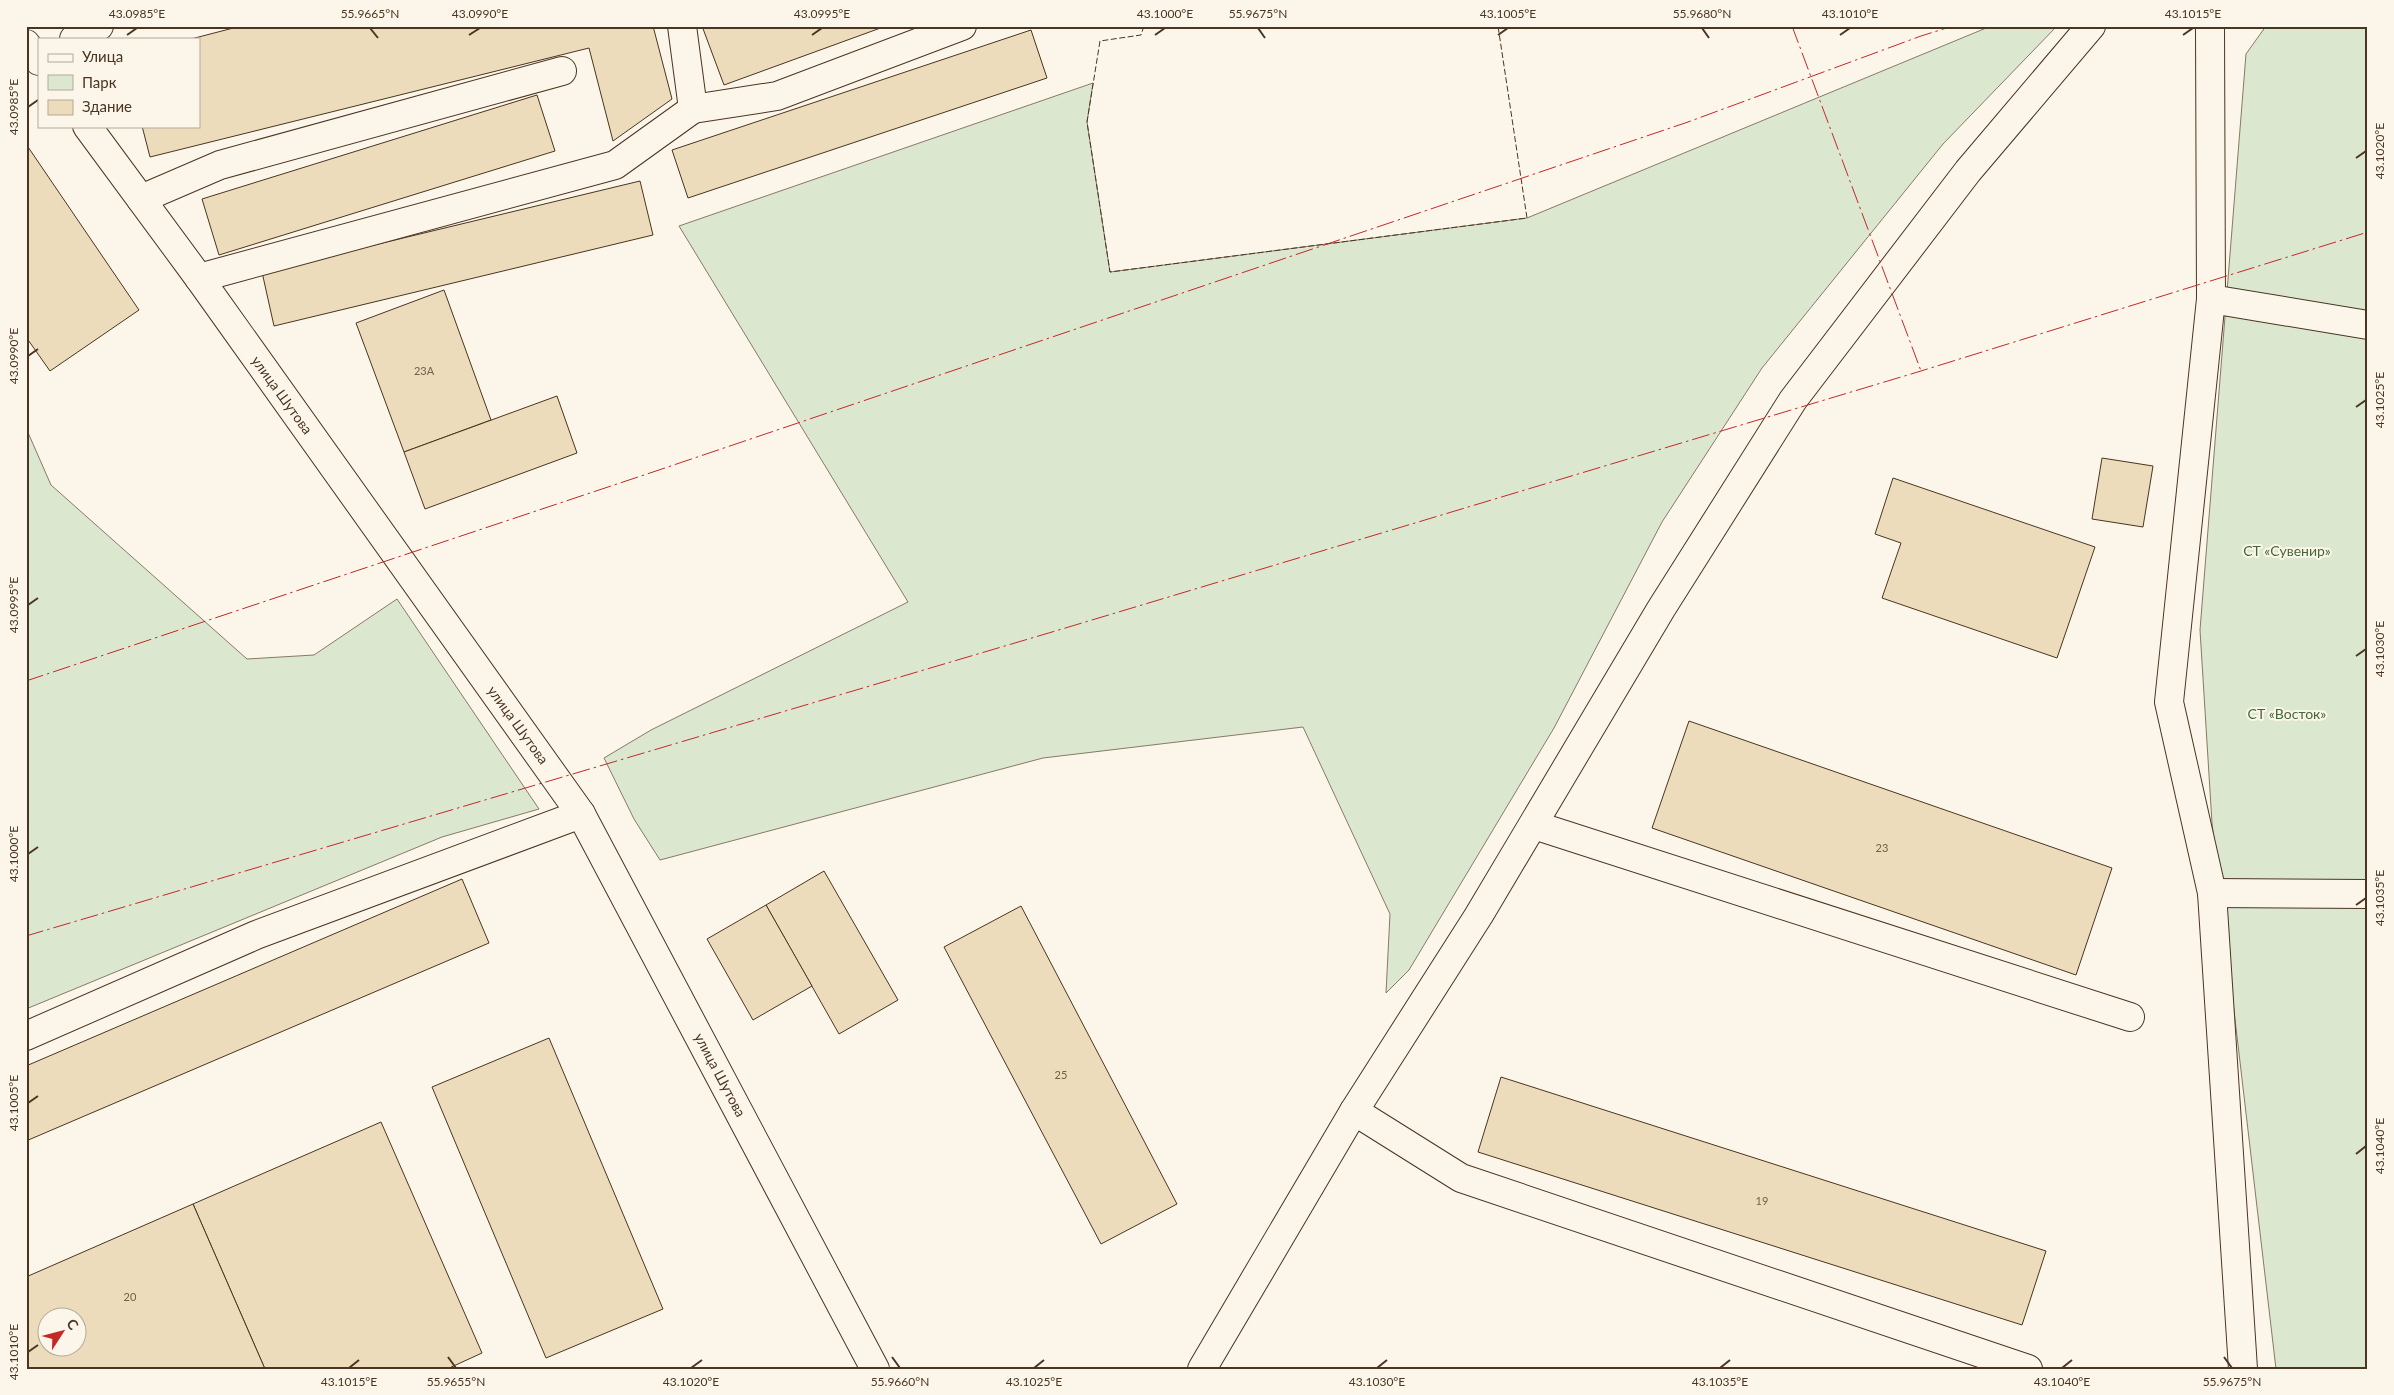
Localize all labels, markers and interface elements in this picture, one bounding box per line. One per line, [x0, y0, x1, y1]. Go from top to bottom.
text: 43.0985°E [109, 6, 165, 21]
text: 55.9665°N [341, 6, 399, 21]
text: 43.0990°E [452, 6, 508, 21]
text: 43.0995°E [794, 6, 850, 21]
text: 43.1000°E [1137, 6, 1193, 21]
text: 55.9675°N [1229, 6, 1287, 21]
text: 43.1005°E [1480, 6, 1536, 21]
text: 55.9680°N [1673, 6, 1731, 21]
text: 43.1010°E [1822, 6, 1878, 21]
text: 43.1015°E [2165, 6, 2221, 21]
legend [38, 38, 200, 128]
text: Улица [82, 47, 123, 65]
text: Парк [82, 73, 117, 91]
text: 43.0985°E [6, 79, 21, 135]
text: Здание [82, 97, 132, 115]
text: 43.1020°E [2372, 123, 2387, 179]
text: 43.0990°E [6, 328, 21, 384]
street label: улица Шутова [248, 352, 317, 437]
house number: 23А [414, 364, 435, 377]
text: 43.1025°E [2372, 372, 2387, 428]
park label: СТ «Сувенир» [2243, 542, 2331, 559]
text: 43.0995°E [6, 577, 21, 633]
text: 43.1030°E [2372, 621, 2387, 677]
street label: улица Шутова [484, 682, 553, 767]
park label: СТ «Восток» [2248, 705, 2326, 722]
text: 43.1000°E [6, 826, 21, 882]
house number: 23 [1876, 841, 1888, 854]
text: 43.1035°E [2372, 870, 2387, 926]
street label: улица Шутова [691, 1030, 750, 1120]
house number: 25 [1055, 1068, 1067, 1081]
text: 43.1005°E [6, 1075, 21, 1131]
text: 43.1040°E [2372, 1118, 2387, 1174]
house number: 19 [1756, 1194, 1768, 1207]
house number: 20 [124, 1290, 137, 1303]
north arrow [38, 1308, 88, 1358]
text: С [63, 1315, 83, 1333]
text: 43.1010°E [6, 1324, 21, 1380]
text: 43.1015°E [321, 1374, 377, 1389]
text: 55.9655°N [427, 1374, 485, 1389]
text: 43.1020°E [663, 1374, 719, 1389]
text: 55.9660°N [871, 1374, 929, 1389]
text: 43.1025°E [1006, 1374, 1062, 1389]
text: 43.1030°E [1349, 1374, 1405, 1389]
text: 43.1035°E [1692, 1374, 1748, 1389]
text: 43.1040°E [2034, 1374, 2090, 1389]
text: 55.9675°N [2203, 1374, 2261, 1389]

